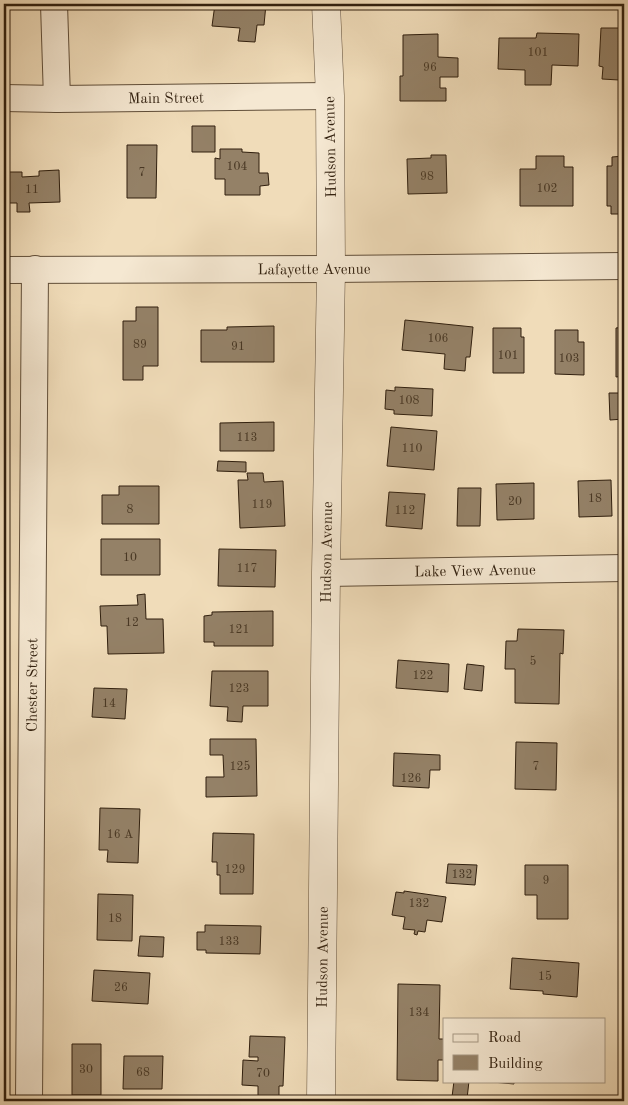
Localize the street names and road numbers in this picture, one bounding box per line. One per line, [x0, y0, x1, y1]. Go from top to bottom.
street label: Main Street [128, 91, 204, 107]
street label: Hudson Avenue [323, 96, 340, 198]
street label: Lafayette Avenue [257, 263, 371, 278]
street label: Hudson Avenue [320, 501, 336, 603]
street label: Lake View Avenue [414, 563, 536, 581]
street label: Chester Street [26, 638, 41, 732]
street label: Hudson Avenue [316, 906, 332, 1008]

